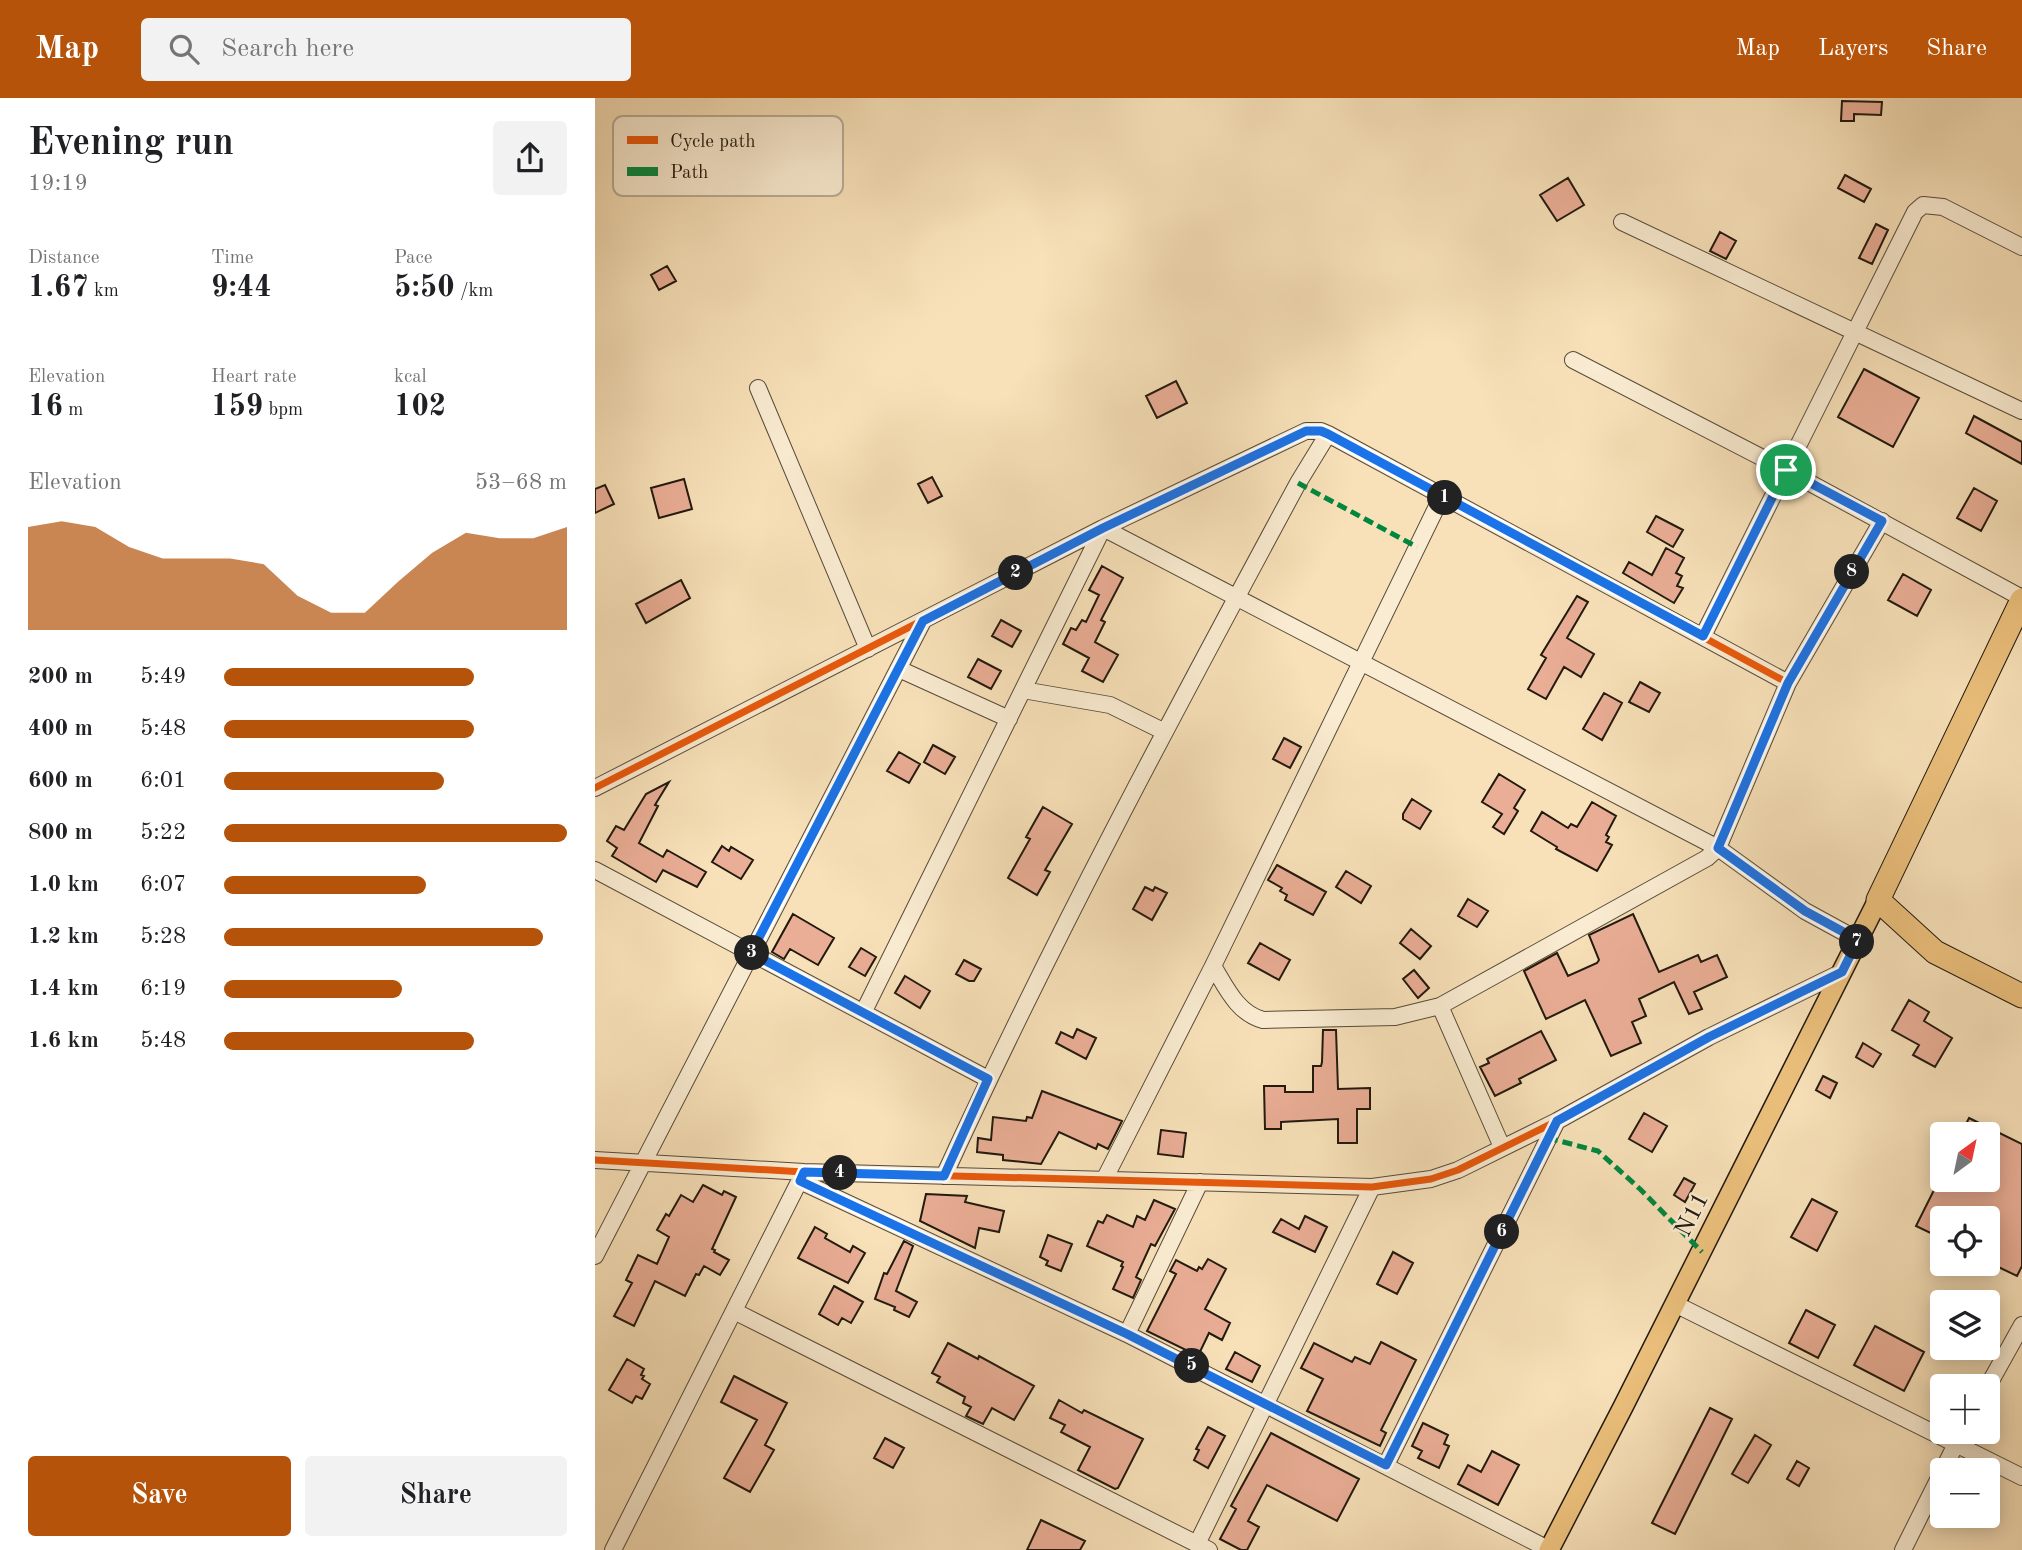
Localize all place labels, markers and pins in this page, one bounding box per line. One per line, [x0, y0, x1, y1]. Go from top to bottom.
pin [1756, 440, 1816, 500]
pin: 1 [1427, 480, 1463, 516]
pin: 8 [1835, 554, 1869, 589]
pin: 2 [999, 556, 1033, 590]
pin: 7 [1839, 924, 1875, 960]
pin: 3 [735, 936, 769, 970]
pin: 4 [823, 1156, 857, 1190]
pin: 6 [1485, 1214, 1520, 1250]
pin: 5 [1175, 1348, 1209, 1384]

